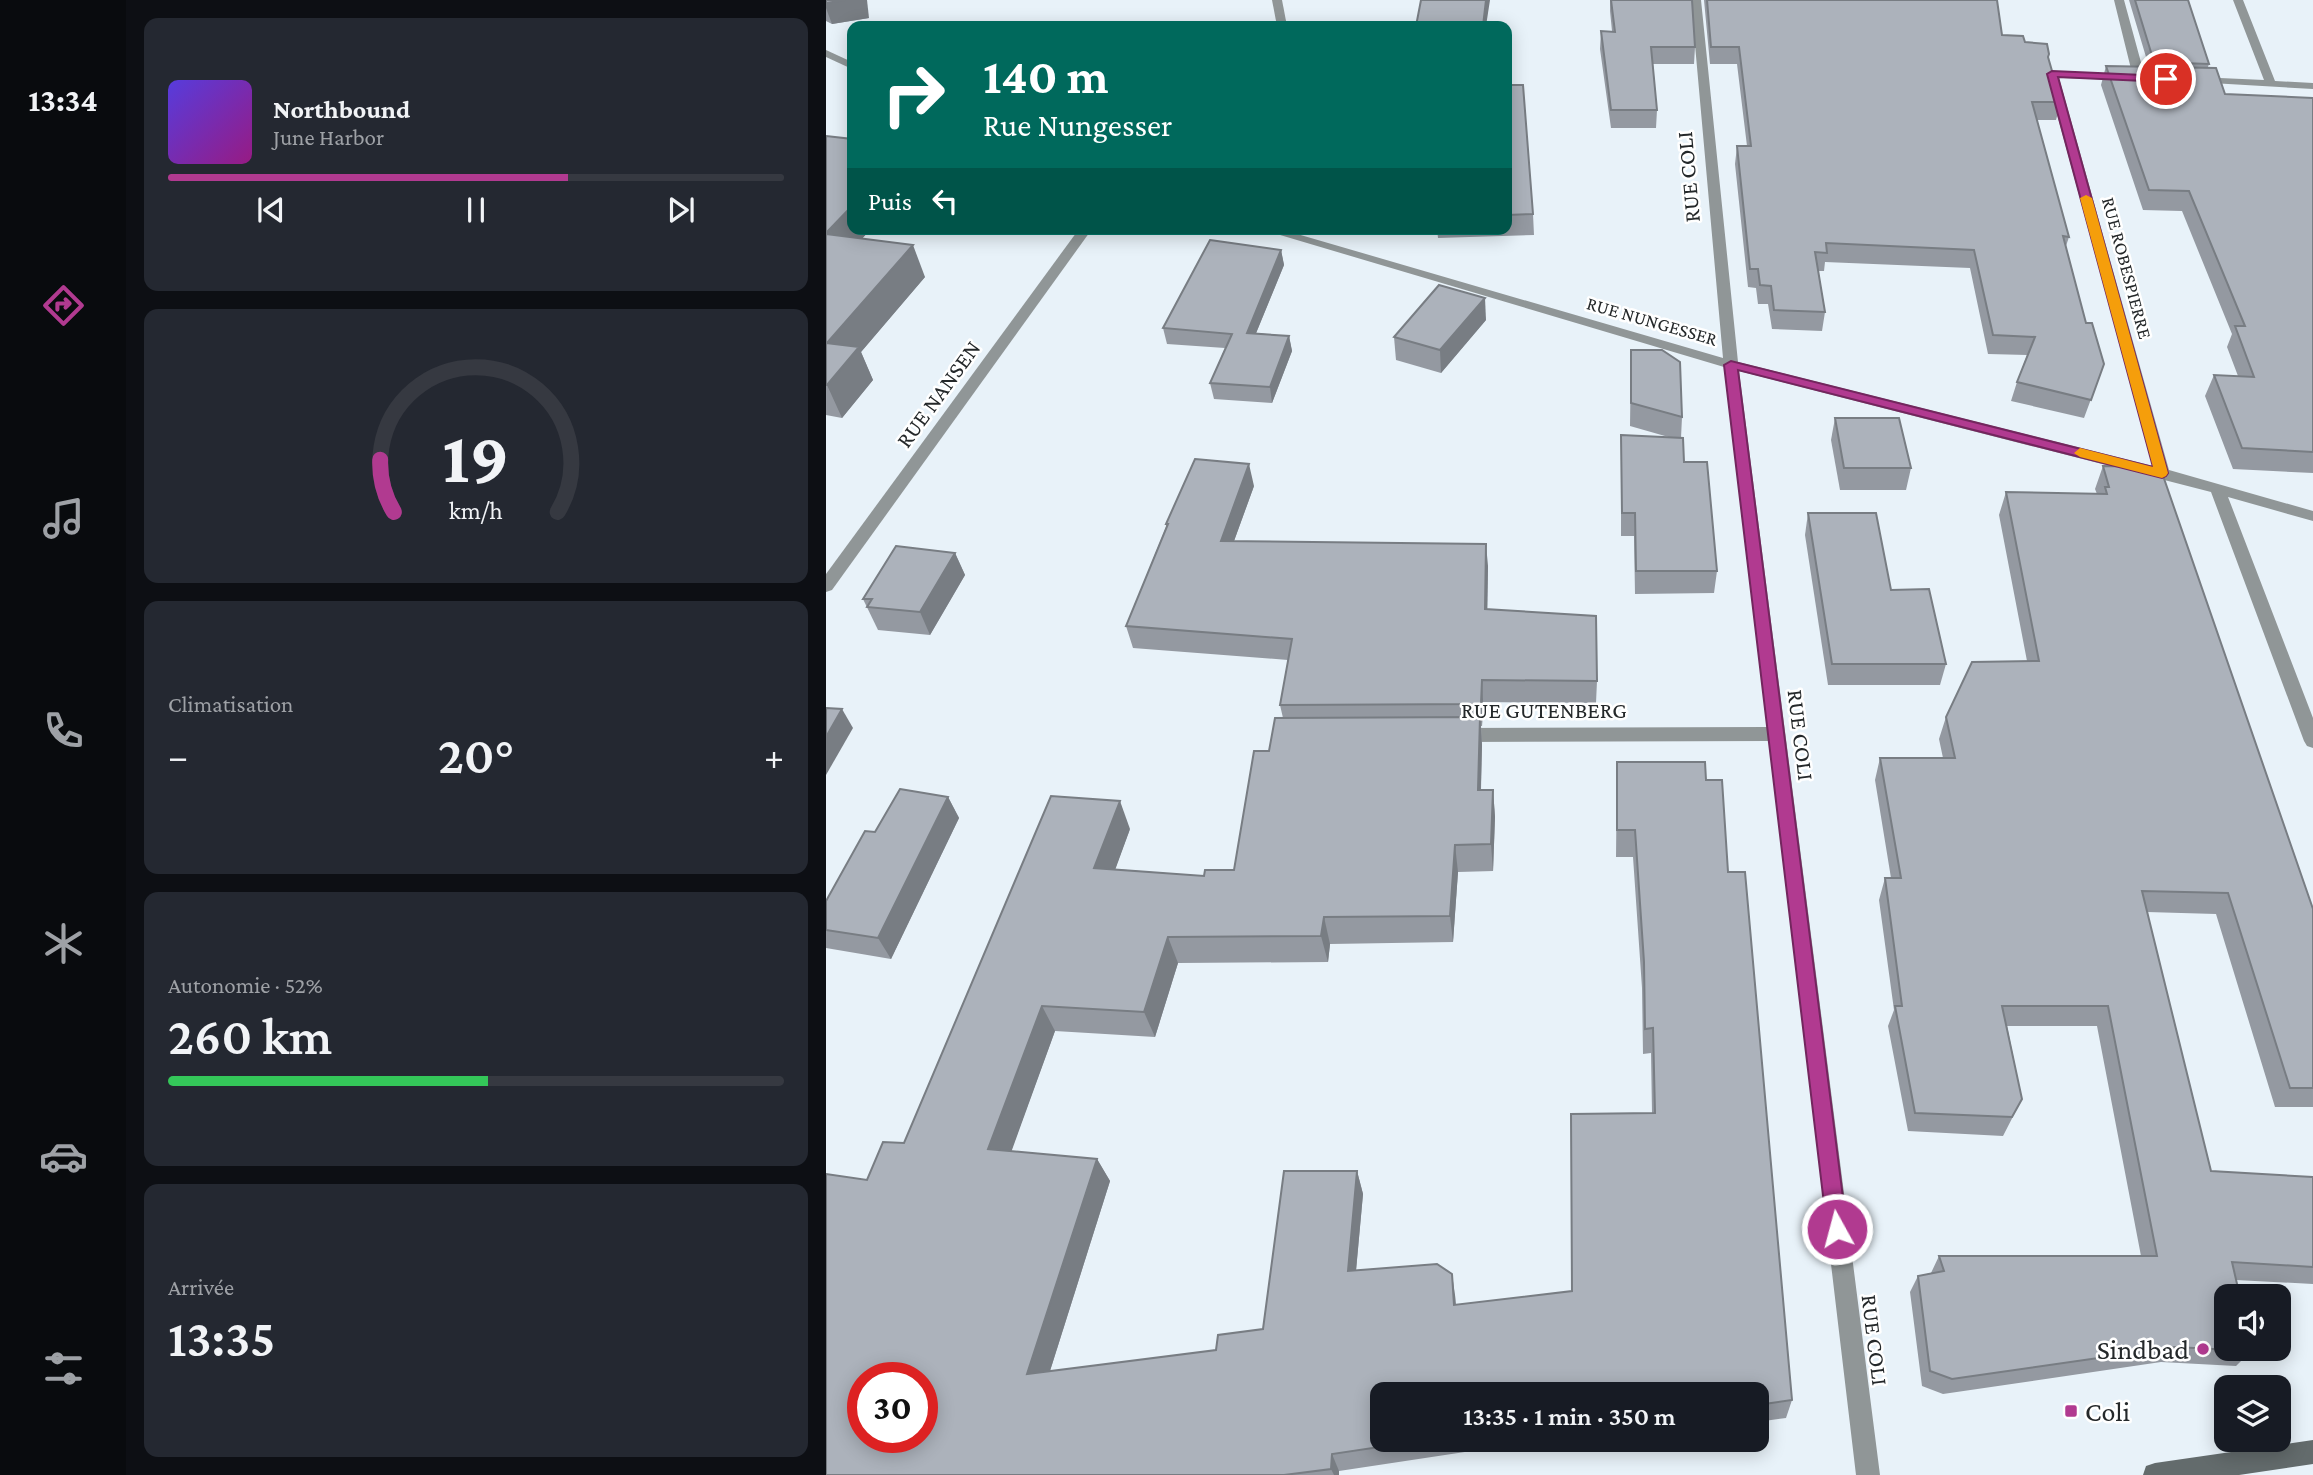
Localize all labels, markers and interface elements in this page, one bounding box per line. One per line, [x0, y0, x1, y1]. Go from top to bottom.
icon: right [868, 49, 959, 140]
text: 140 m [983, 49, 1108, 104]
pin [2136, 49, 2196, 109]
icon: arrive [2147, 60, 2185, 98]
text: 13:34 [28, 82, 98, 118]
text: Northbound [273, 95, 410, 124]
text: Rue Nungesser [983, 107, 1172, 143]
text: June Harbor [273, 124, 384, 150]
street label: RUE COLI [1671, 130, 1705, 224]
icon: left [926, 182, 964, 220]
text: Puis [868, 187, 912, 216]
icon: previous [252, 191, 290, 229]
icon: pause [457, 191, 495, 229]
icon: next [662, 191, 700, 229]
street label: RUE ROBESPIERRE [2098, 195, 2156, 341]
icon: directions [39, 281, 88, 330]
street label: RUE NUNGESSER [1584, 292, 1720, 350]
street label: RUE NANSEN [891, 335, 985, 453]
text: 19 [443, 418, 509, 499]
icon: music [39, 494, 88, 543]
text: km/h [449, 497, 503, 524]
street label: RUE COLI [1783, 688, 1819, 782]
text: Climatisation [168, 691, 293, 717]
street label: RUE GUTENBERG [1461, 697, 1627, 723]
icon: phone [39, 706, 88, 755]
text: 20° [438, 726, 514, 784]
text: − [168, 735, 188, 777]
text: + [764, 735, 784, 777]
icon: climate [39, 919, 88, 968]
text: Autonomie · 52% [168, 972, 323, 998]
text: 260 km [168, 1007, 332, 1065]
icon: car [39, 1132, 88, 1181]
position arrow [1800, 1192, 1874, 1266]
text: Arrivée [168, 1274, 234, 1300]
map controls [2214, 1284, 2291, 1452]
button: sound [2214, 1284, 2291, 1361]
street label: RUE COLI [1857, 1293, 1893, 1387]
text: 13:35 [168, 1309, 275, 1367]
place label: Sindbad [2097, 1334, 2189, 1365]
marker: Sindbad [2195, 1341, 2211, 1357]
icon: filters [39, 1344, 88, 1393]
speed limit sign: 30 [847, 1362, 938, 1453]
button: layers [2214, 1375, 2291, 1452]
place label: Coli [2085, 1396, 2130, 1427]
text: 13:35 · 1 min · 350 m [1463, 1402, 1676, 1431]
marker: Coli [2063, 1403, 2079, 1419]

